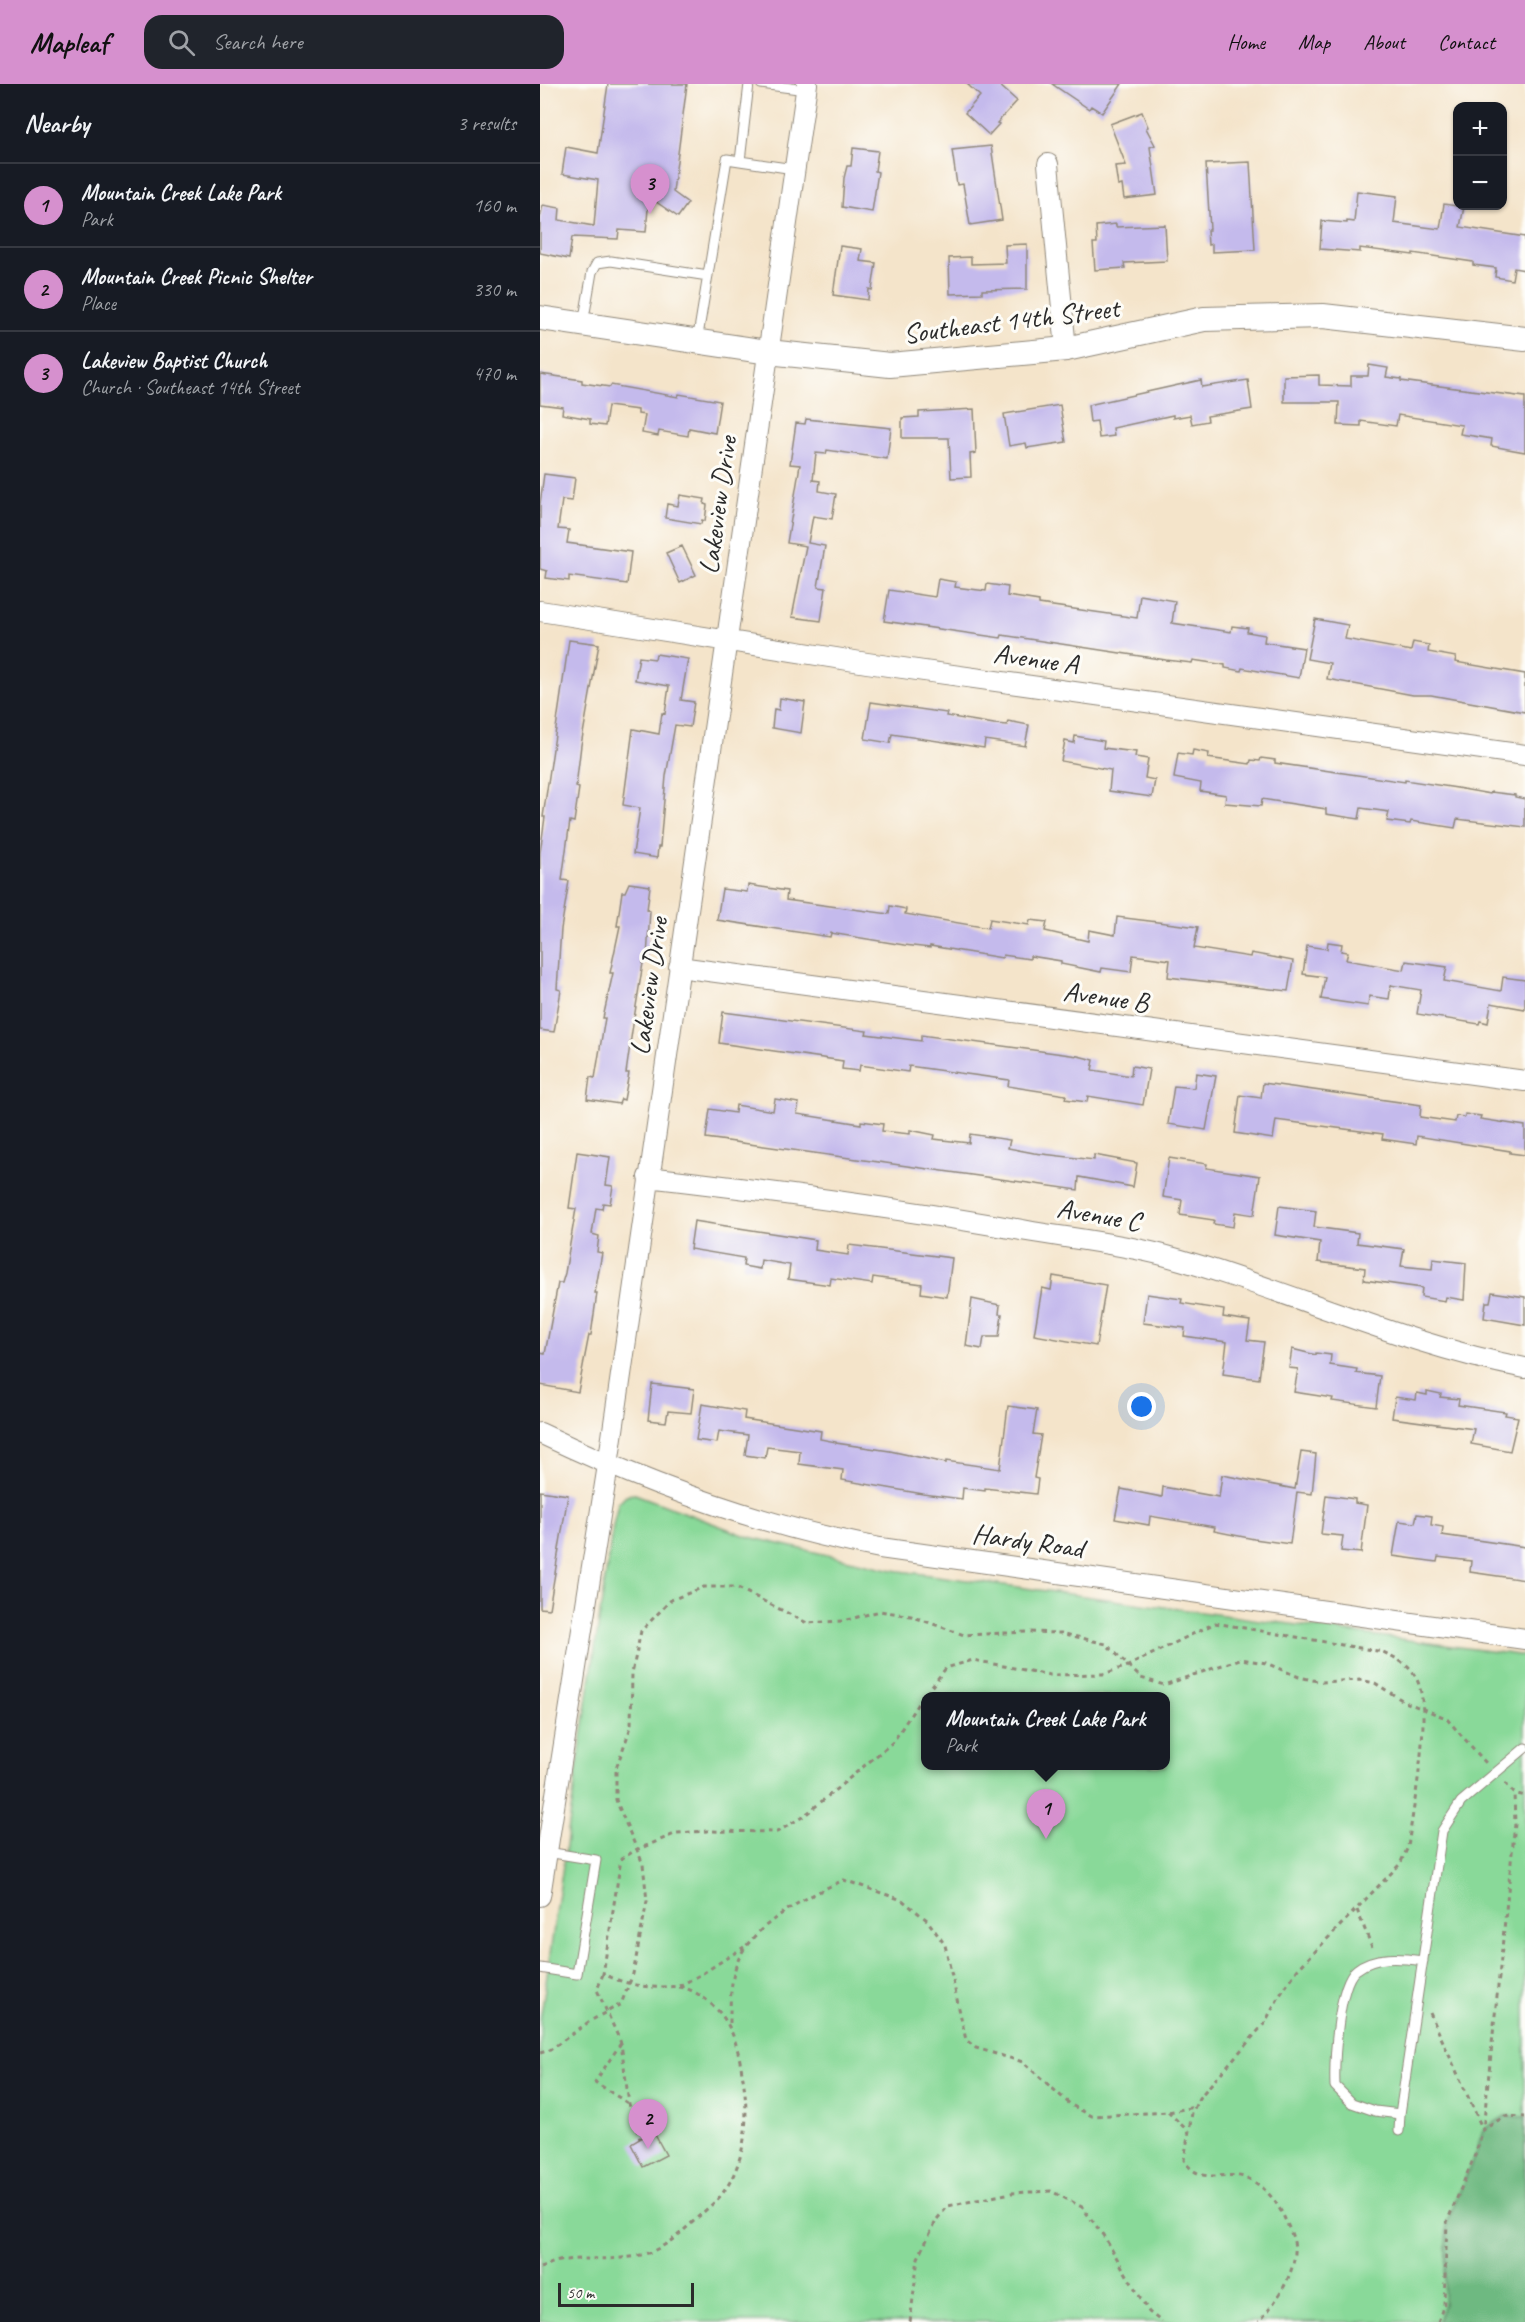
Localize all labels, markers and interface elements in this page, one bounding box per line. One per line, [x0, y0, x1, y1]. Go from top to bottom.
search box [144, 15, 564, 69]
text: Mapleaf [30, 25, 108, 60]
icon: search [165, 26, 198, 59]
text: Search here [213, 28, 303, 56]
text: Home [1227, 29, 1265, 55]
text: Map [1298, 29, 1330, 55]
text: About [1363, 29, 1405, 55]
text: Contact [1438, 29, 1495, 55]
map controls [1453, 102, 1507, 210]
button: + [1453, 102, 1507, 156]
text: Nearby [24, 107, 89, 140]
text: 3 results [457, 111, 516, 136]
button: − [1453, 156, 1507, 210]
pin: 3 [630, 164, 670, 214]
text: Mountain Creek Lake Park [81, 179, 281, 207]
text: 1 [39, 193, 48, 218]
text: 160 m [473, 193, 516, 218]
text: Park [81, 207, 113, 232]
text: Mountain Creek Picnic Shelter [81, 263, 312, 291]
text: 2 [39, 277, 48, 302]
text: 330 m [473, 277, 516, 302]
street label: Southeast 14th Street [901, 290, 1124, 351]
text: Place [81, 291, 116, 316]
text: Lakeview Baptist Church [81, 347, 267, 375]
text: 3 [39, 361, 48, 386]
text: 470 m [473, 361, 516, 386]
text: Church · Southeast 14th Street [81, 375, 299, 400]
street label: Lakeview Drive [691, 432, 745, 576]
street label: Avenue A [991, 635, 1082, 682]
street label: Lakeview Drive [622, 913, 676, 1057]
street label: Avenue B [1061, 973, 1153, 1020]
street label: Avenue C [1054, 1190, 1146, 1240]
your location [1127, 1392, 1156, 1421]
street label: Hardy Road [970, 1515, 1090, 1566]
popup [921, 1692, 1170, 1770]
text: Mountain Creek Lake Park [945, 1705, 1146, 1733]
text: Park [945, 1733, 977, 1758]
pin: 1 [1026, 1790, 1066, 1839]
pin: 2 [628, 2100, 668, 2149]
scale bar [558, 2280, 694, 2308]
text: 50 m [567, 2283, 594, 2303]

